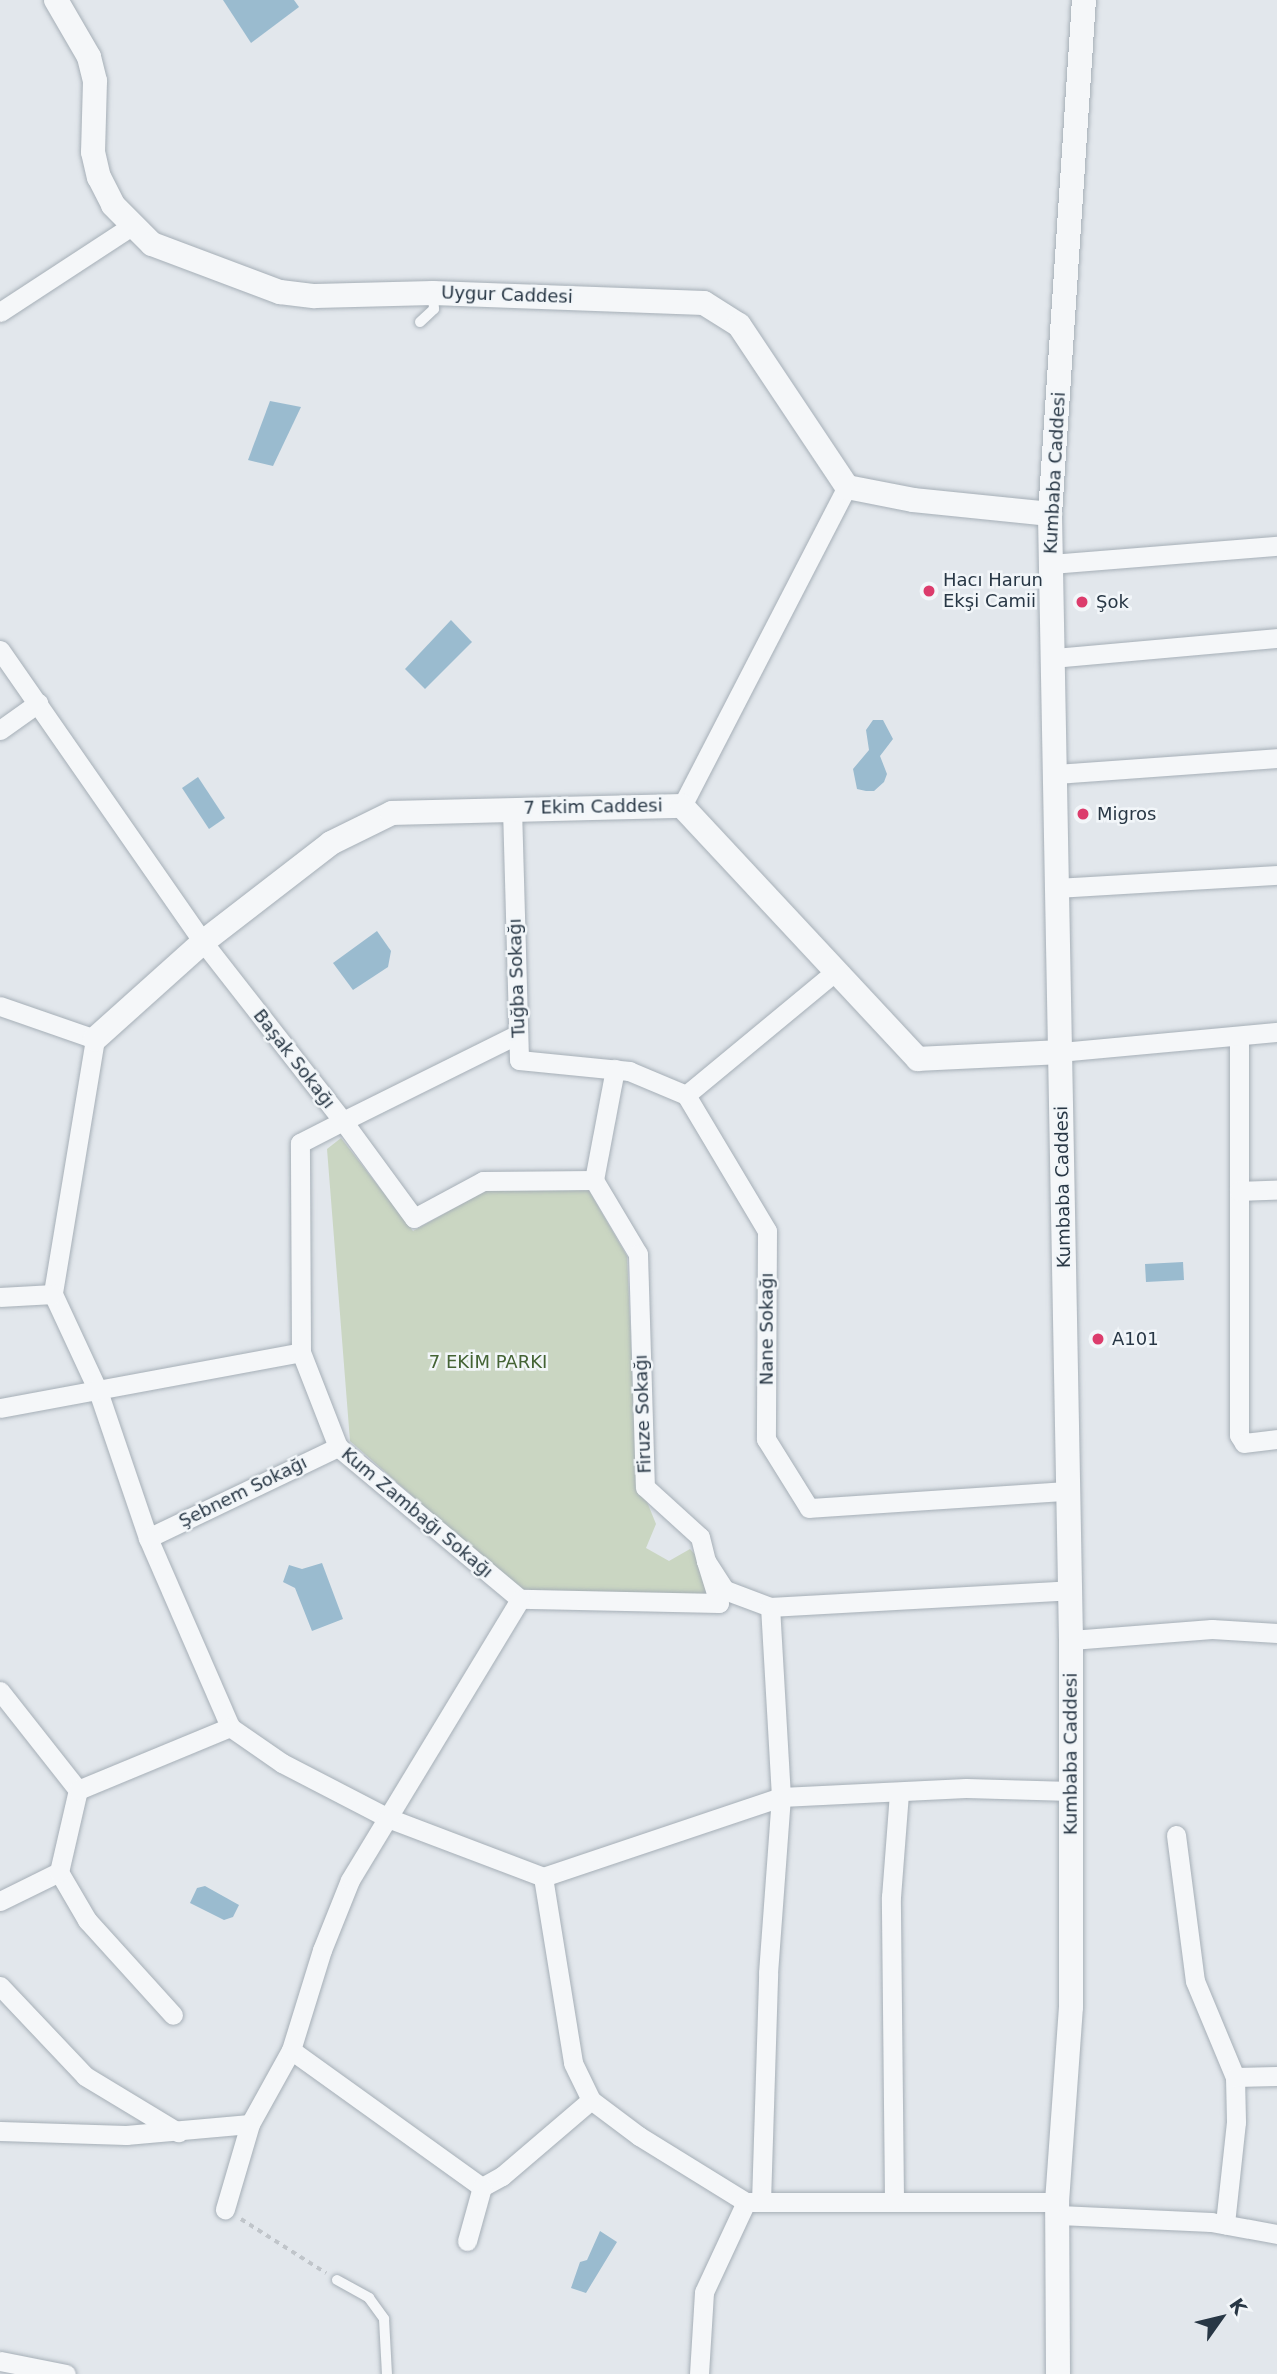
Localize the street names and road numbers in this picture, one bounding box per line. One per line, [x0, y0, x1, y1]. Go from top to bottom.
street label: Uygur Caddesi [441, 282, 573, 308]
street label: Kumbaba Caddesi [1040, 391, 1070, 555]
street label: 7 Ekim Caddesi [523, 795, 663, 819]
street label: Tuğba Sokağı [504, 918, 530, 1038]
street label: Başak Sokağı [249, 1005, 339, 1113]
street label: Kumbaba Caddesi [1051, 1106, 1075, 1268]
street label: Nane Sokağı [756, 1273, 778, 1385]
street label: Firuze Sokağı [630, 1354, 656, 1474]
street label: Kum Zambağı Sokağı [337, 1443, 497, 1583]
street label: Şebnem Sokağı [175, 1452, 311, 1532]
street label: Kumbaba Caddesi [1060, 1673, 1082, 1835]

